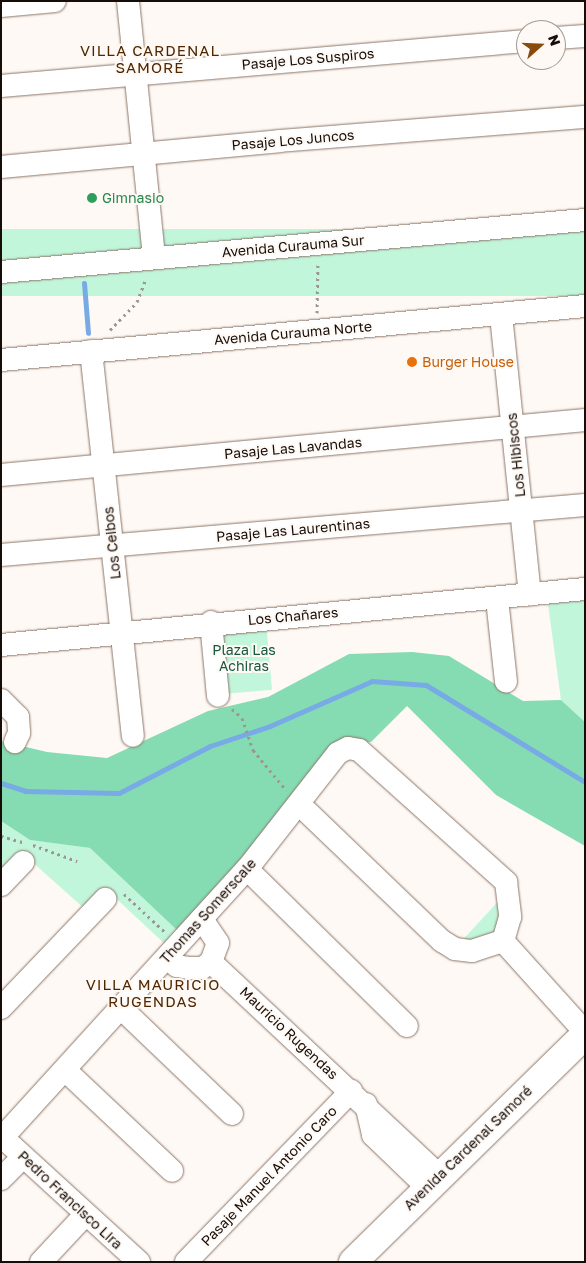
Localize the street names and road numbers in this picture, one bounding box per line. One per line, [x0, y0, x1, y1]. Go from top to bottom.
street label: Pasaje Los Suspiros [241, 45, 375, 73]
street label: Pasaje Los Juncos [231, 126, 355, 154]
street label: Avenida Curauma Sur [221, 231, 365, 261]
street label: Avenida Curauma Norte [213, 318, 373, 348]
street label: Los Hibiscos [503, 412, 529, 498]
street label: Pasaje Las Lavandas [223, 434, 363, 462]
street label: Los Ceibos [100, 506, 124, 580]
street label: Pasaje Las Laurentinas [215, 515, 371, 545]
street label: Los Chañares [247, 604, 339, 628]
street label: Thomas Somerscale [156, 855, 260, 967]
street label: Mauricio Rugendas [236, 983, 342, 1083]
street label: Avenida Cardenal Samoré [400, 1082, 536, 1214]
street label: Pasaje Manuel Antonio Caro [198, 1103, 340, 1249]
street label: Pedro Francisco Lira [14, 1147, 126, 1253]

